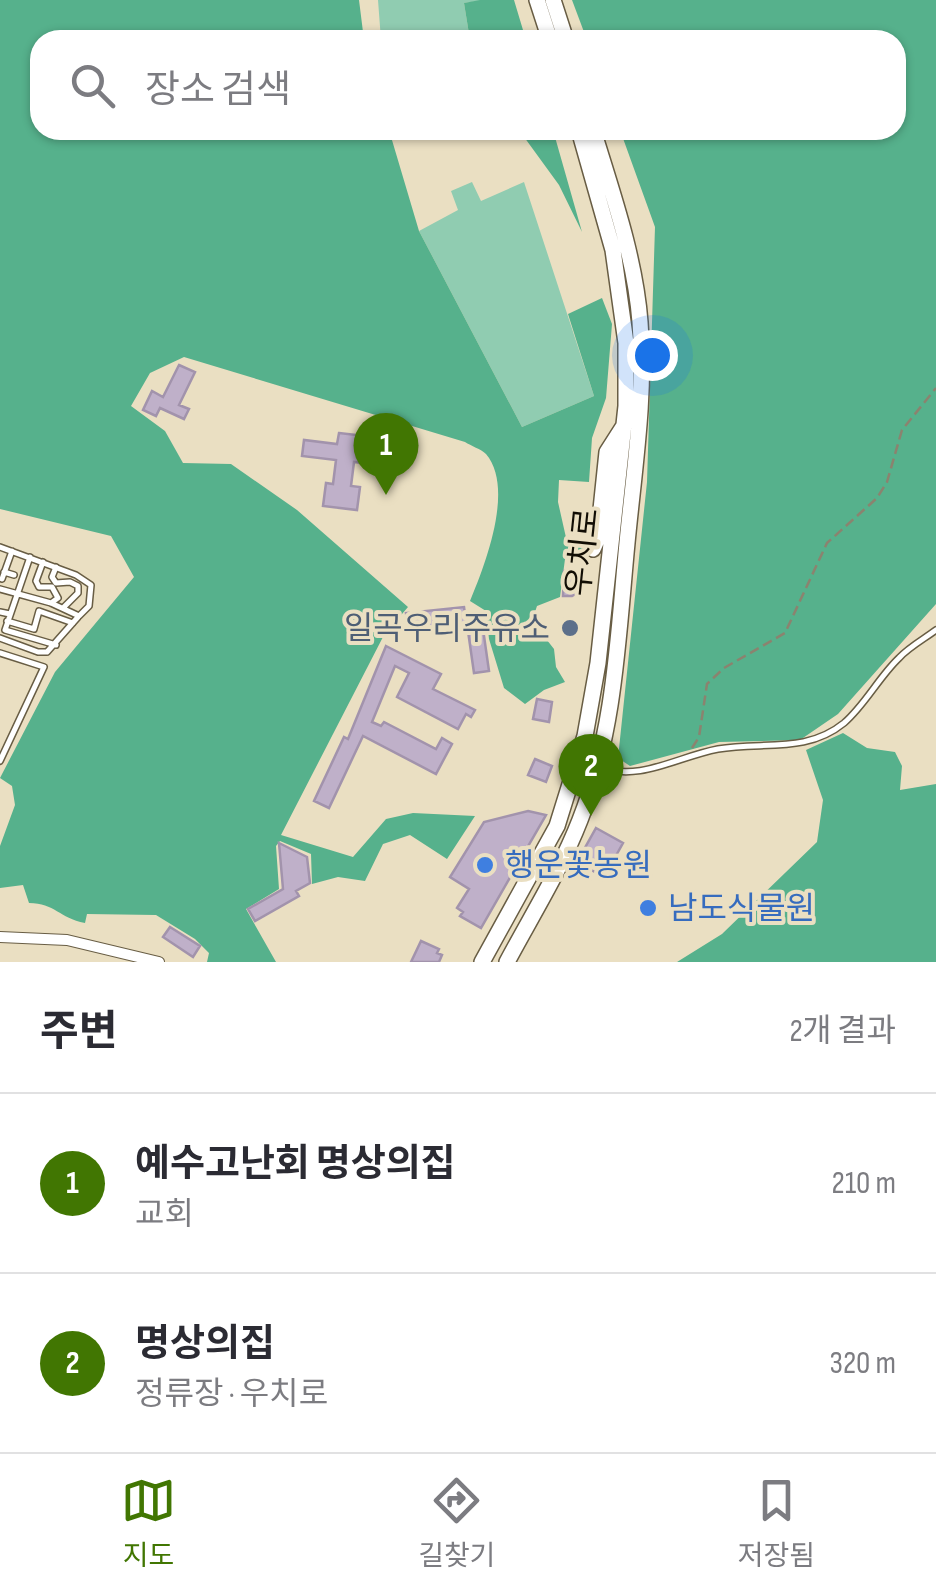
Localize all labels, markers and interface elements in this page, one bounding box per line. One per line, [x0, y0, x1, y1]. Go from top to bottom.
search box [30, 30, 906, 140]
icon: search [65, 58, 120, 113]
text: 장소 검색 [145, 68, 291, 113]
your location [627, 330, 678, 381]
pin: 1 [354, 412, 418, 495]
street label: 우치로 [559, 506, 608, 598]
place label: 일곡우리주유소 [344, 610, 550, 649]
marker: 일곡우리주유소 [559, 617, 581, 639]
pin: 2 [558, 734, 624, 816]
place label: 행운꽃농원 [505, 847, 652, 886]
marker: 행운꽃농원 [474, 854, 496, 876]
place label: 남도식물원 [668, 890, 815, 929]
marker: 남도식물원 [637, 897, 659, 919]
text: 주변 [40, 1007, 117, 1058]
text: 2개 결과 [789, 1012, 896, 1051]
text: 예수고난회 명상의집 [135, 1142, 456, 1187]
text: 1 [66, 1164, 79, 1203]
text: 210 m [832, 1164, 896, 1203]
text: 교회 [135, 1195, 194, 1234]
text: 명상의집 [135, 1322, 275, 1367]
text: 2 [65, 1344, 80, 1383]
text: 320 m [829, 1344, 896, 1383]
text: 정류장 · 우치로 [135, 1375, 328, 1414]
tab: 지도 [121, 1473, 176, 1573]
tab: 길찾기 [418, 1473, 495, 1573]
tab: 저장됨 [738, 1473, 815, 1573]

